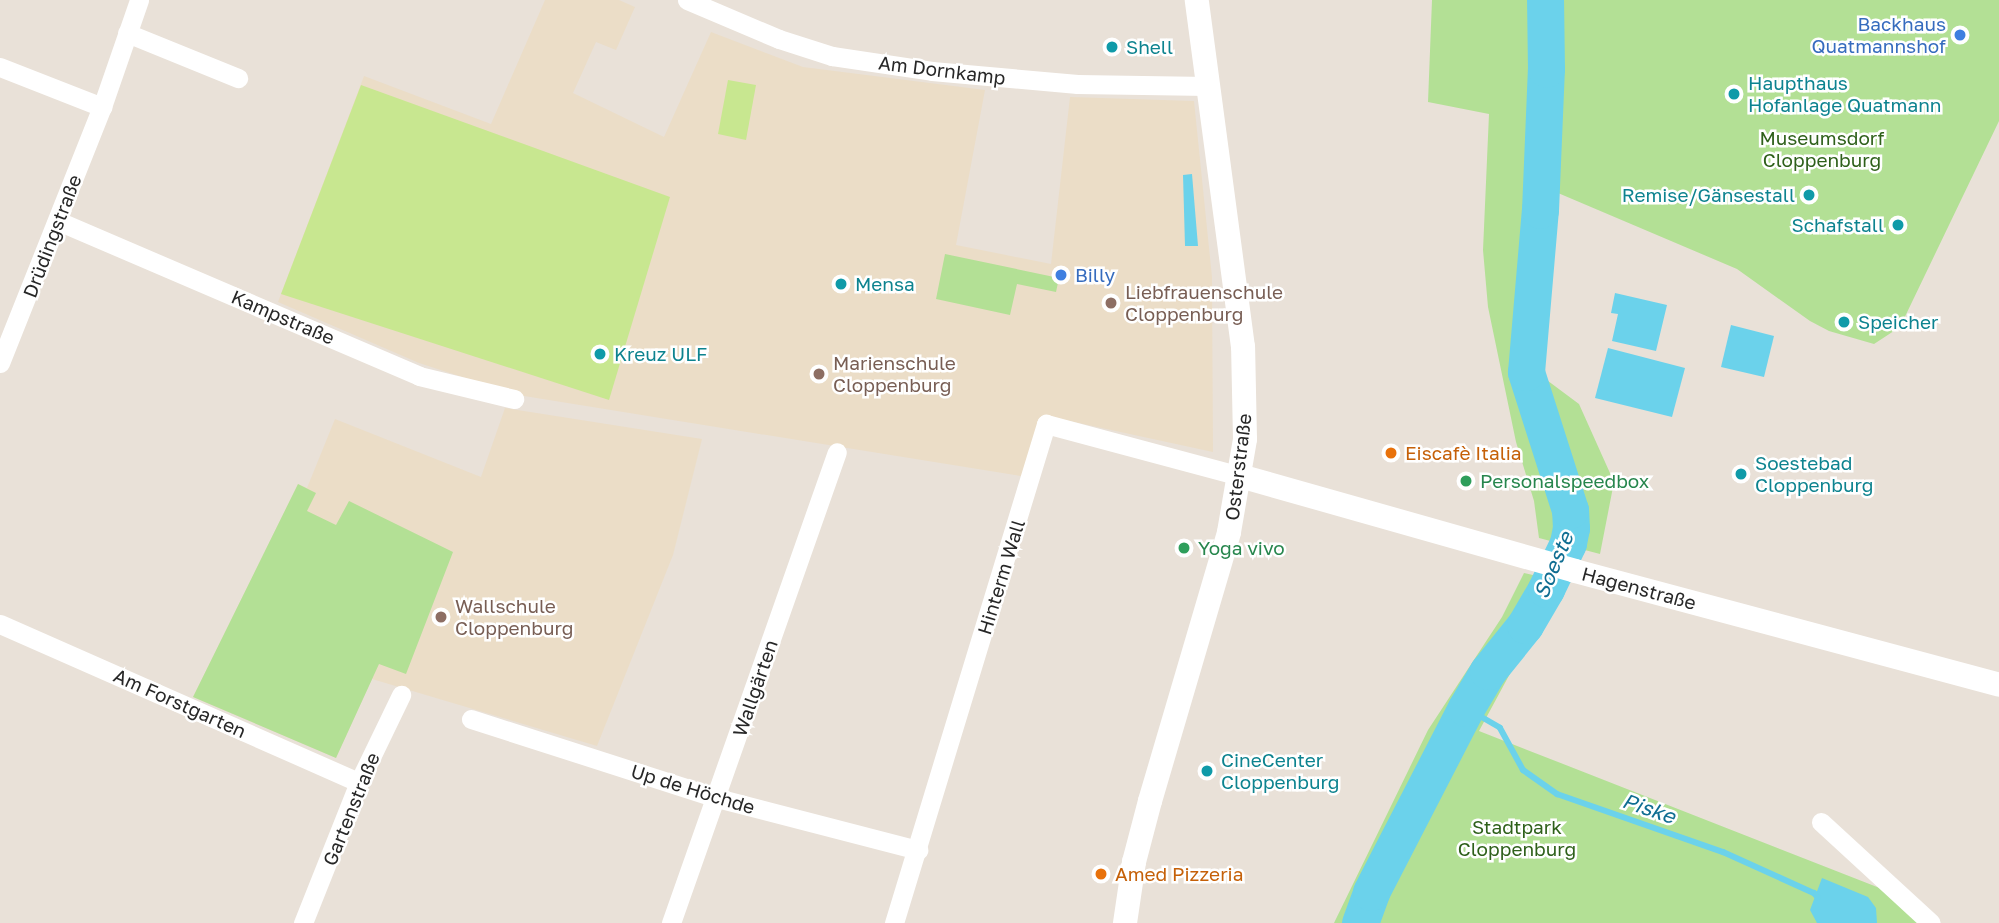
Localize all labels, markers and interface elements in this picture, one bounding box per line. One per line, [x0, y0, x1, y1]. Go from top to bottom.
place label: Backhaus Quatmannshof [1811, 13, 1946, 57]
marker: Backhaus Quatmannshof [1952, 27, 1968, 43]
place label: Shell [1126, 36, 1173, 58]
marker: Shell [1104, 39, 1120, 55]
street label: Am Dornkamp [877, 51, 1007, 89]
place label: Haupthaus Hofanlage Quatmann [1748, 72, 1942, 116]
marker: Haupthaus Hofanlage Quatmann [1726, 86, 1742, 102]
park label: Museumsdorf Cloppenburg [1759, 127, 1885, 171]
street label: Drüdingstraße [18, 171, 86, 301]
place label: Remise/Gänsestall [1622, 184, 1795, 206]
marker: Remise/Gänsestall [1801, 187, 1817, 203]
place label: Schafstall [1792, 214, 1884, 236]
marker: Schafstall [1890, 217, 1906, 233]
place label: Billy [1075, 264, 1115, 286]
marker: Billy [1053, 267, 1069, 283]
place label: Mensa [855, 273, 915, 295]
marker: Mensa [833, 276, 849, 292]
place label: Liebfrauenschule Cloppenburg [1125, 281, 1283, 325]
street label: Kampstraße [228, 285, 338, 349]
marker: Liebfrauenschule Cloppenburg [1103, 295, 1119, 311]
place label: Speicher [1858, 311, 1938, 333]
marker: Speicher [1836, 314, 1852, 330]
place label: Kreuz ULF [614, 343, 707, 365]
marker: Kreuz ULF [592, 346, 608, 362]
place label: Marienschule Cloppenburg [833, 352, 956, 396]
marker: Marienschule Cloppenburg [811, 366, 827, 382]
street label: Osterstraße [1220, 412, 1256, 522]
place label: Eiscafè Italia [1405, 442, 1522, 464]
marker: Eiscafè Italia [1383, 445, 1399, 461]
place label: Soestebad Cloppenburg [1755, 452, 1873, 496]
marker: Soestebad Cloppenburg [1733, 466, 1749, 482]
place label: Personalspeedbox [1480, 470, 1649, 492]
marker: Personalspeedbox [1458, 473, 1474, 489]
street label: Hinterm Wall [973, 517, 1029, 637]
water label: Soeste [1528, 528, 1578, 602]
place label: Yoga vivo [1198, 537, 1285, 559]
marker: Yoga vivo [1176, 540, 1192, 556]
street label: Hagenstraße [1579, 562, 1699, 614]
place label: Wallschule Cloppenburg [455, 595, 573, 639]
marker: Wallschule Cloppenburg [433, 609, 449, 625]
street label: Wallgärten [728, 637, 782, 739]
street label: Am Forstgarten [110, 664, 250, 742]
street label: Gartenstraße [318, 749, 384, 869]
place label: CineCenter Cloppenburg [1221, 749, 1339, 793]
street label: Up de Höchde [628, 759, 758, 819]
marker: CineCenter Cloppenburg [1199, 763, 1215, 779]
water label: Piske [1619, 787, 1679, 829]
park label: Stadtpark Cloppenburg [1458, 816, 1576, 860]
place label: Amed Pizzeria [1115, 863, 1243, 885]
marker: Amed Pizzeria [1093, 866, 1109, 882]

